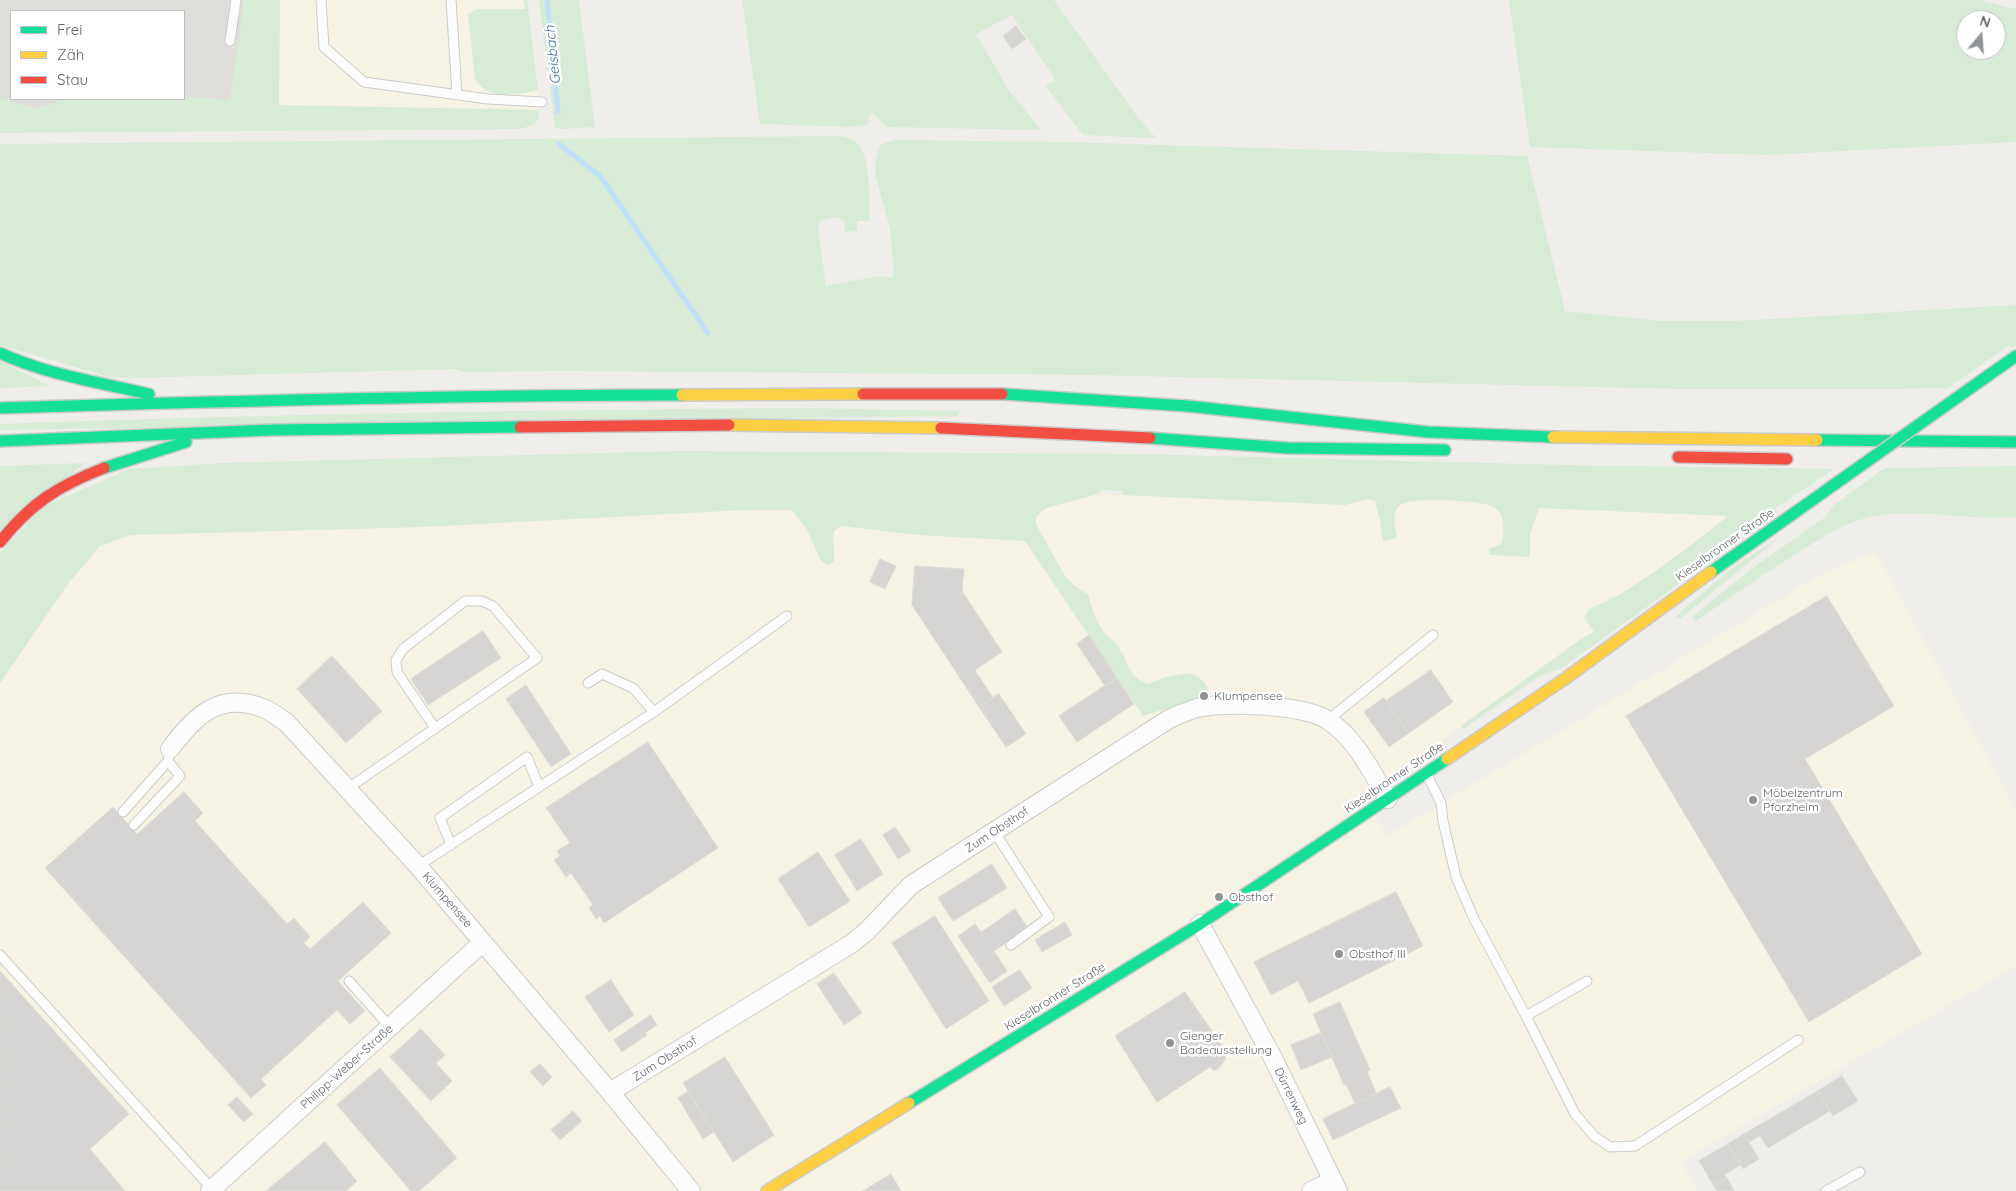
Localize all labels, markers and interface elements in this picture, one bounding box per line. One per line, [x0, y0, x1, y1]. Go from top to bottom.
legend [10, 10, 185, 100]
north arrow [1956, 10, 2006, 60]
text: N [1978, 12, 1993, 32]
text: Frei [57, 20, 83, 39]
water label: Geisbach [542, 25, 564, 85]
text: Zäh [57, 45, 84, 64]
text: Stau [57, 70, 88, 89]
street label: Kieselbronner Straße [1673, 506, 1777, 584]
place label: Klumpensee [1214, 689, 1283, 703]
marker: Klumpensee [1198, 690, 1210, 702]
street label: Kieselbronner Straße [1342, 739, 1446, 817]
place label: Möbelzentrum Pforzheim [1763, 786, 1843, 814]
marker: Möbelzentrum Pforzheim [1747, 794, 1759, 806]
street label: Zum Obsthof [962, 804, 1032, 856]
street label: Klumpensee [419, 869, 475, 931]
place label: Obsthof [1229, 890, 1274, 904]
marker: Obsthof [1213, 891, 1225, 903]
place label: Obsthof III [1349, 947, 1406, 961]
marker: Obsthof III [1333, 948, 1345, 960]
street label: Kieselbronner Straße [1002, 960, 1108, 1034]
street label: Philipp-Weber-Straße [298, 1022, 396, 1112]
place label: Gienger Badeausstellung [1180, 1029, 1272, 1057]
street label: Zum Obsthof [630, 1033, 700, 1085]
marker: Gienger Badeausstellung [1164, 1037, 1176, 1049]
street label: Dürrenweg [1271, 1065, 1311, 1127]

